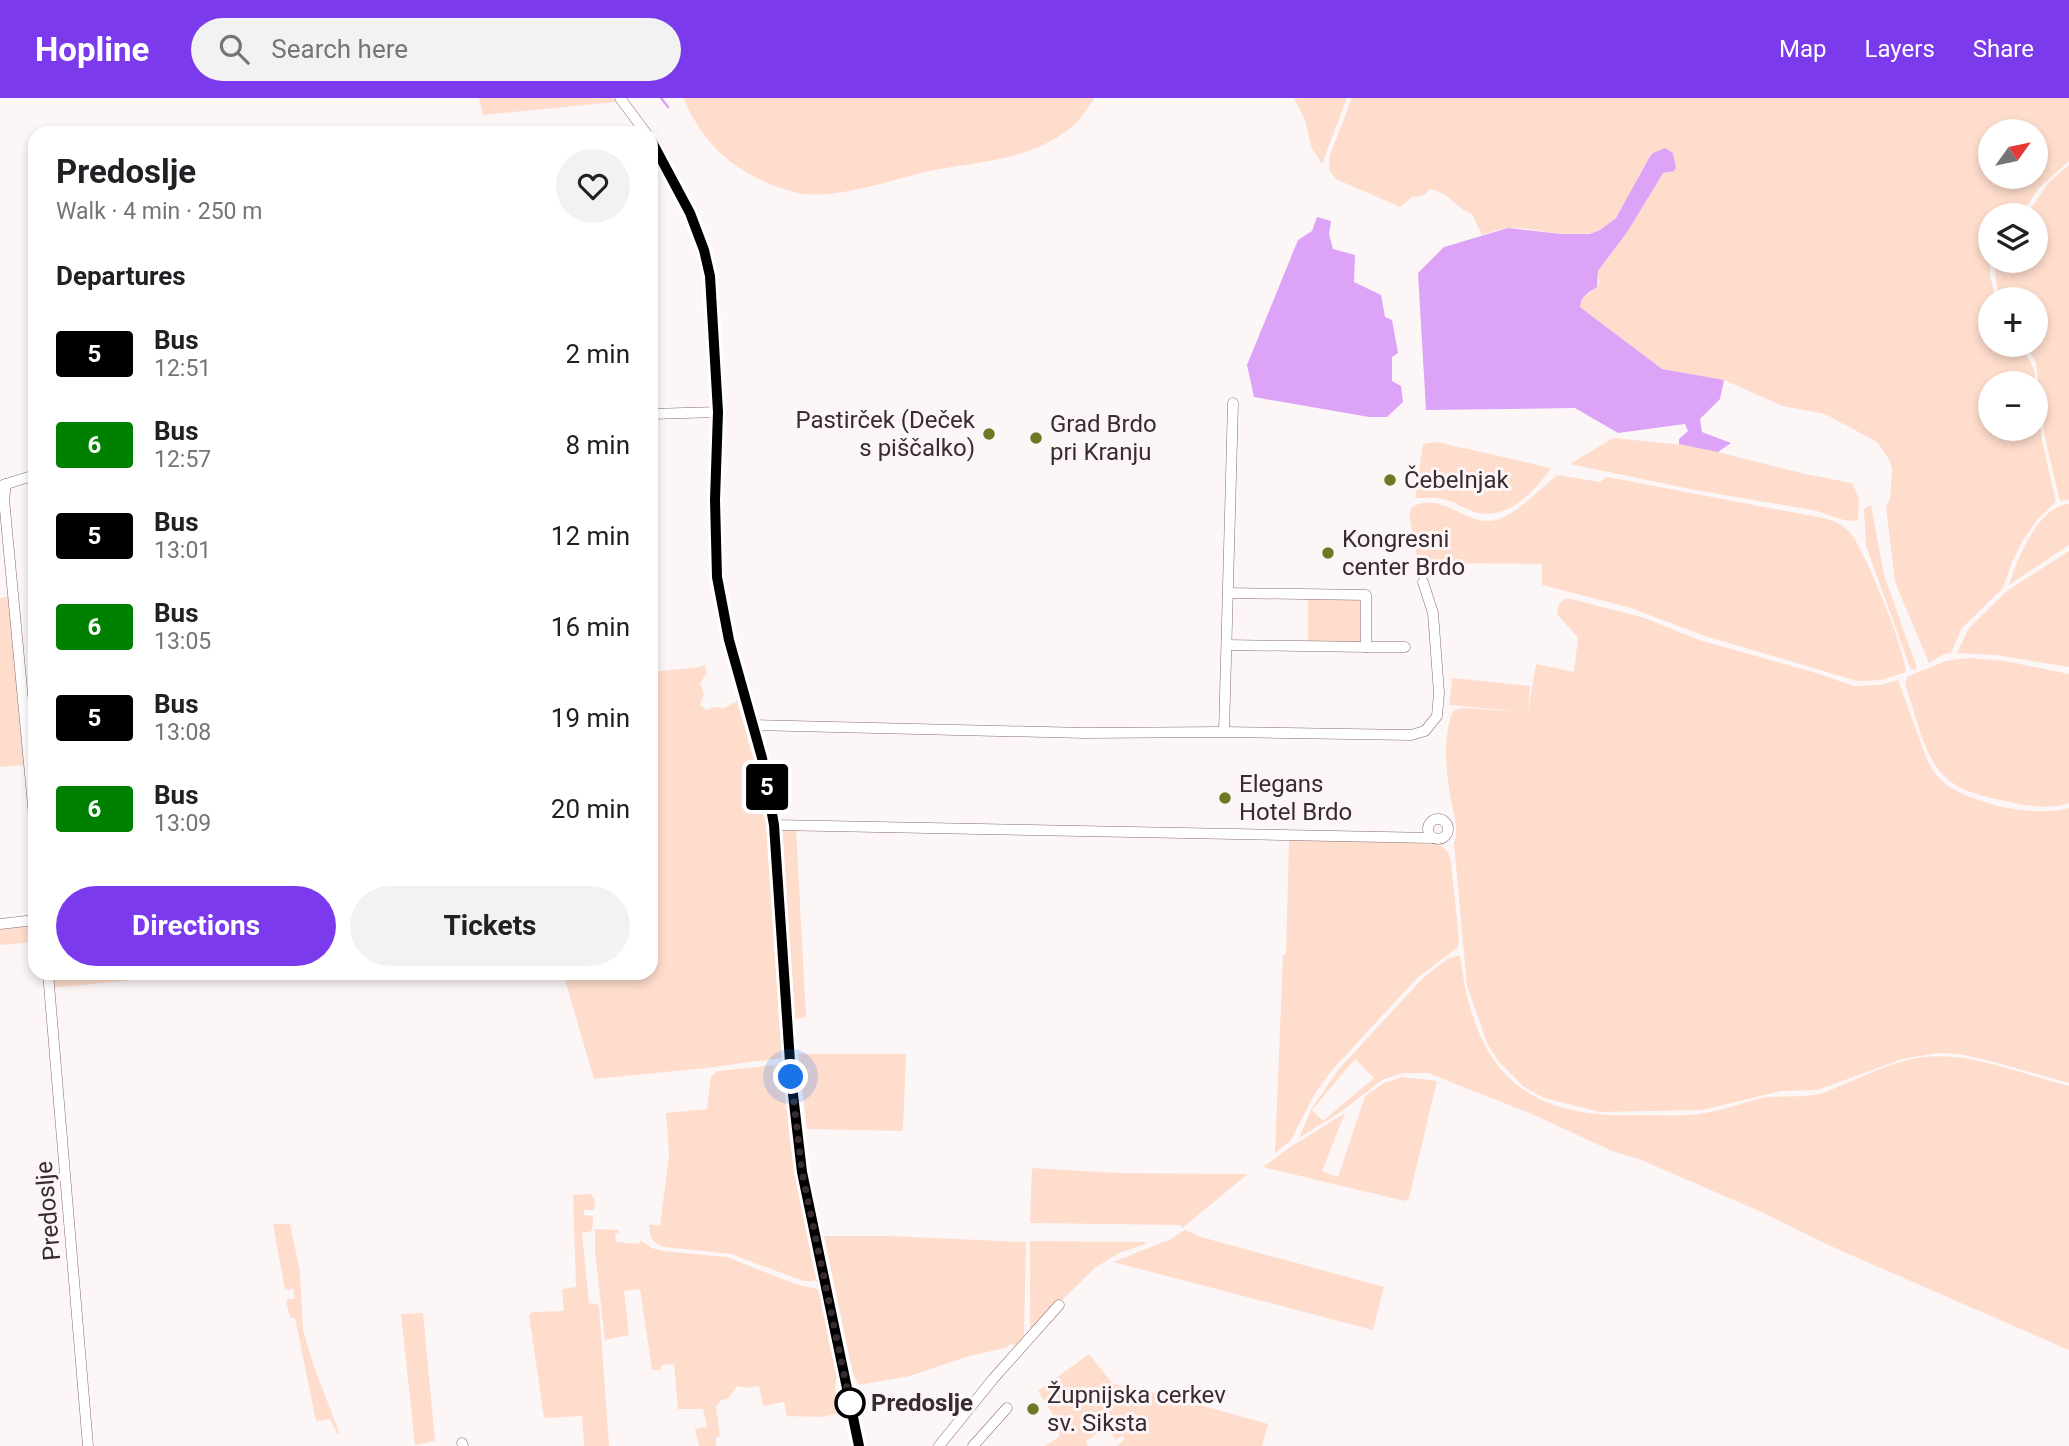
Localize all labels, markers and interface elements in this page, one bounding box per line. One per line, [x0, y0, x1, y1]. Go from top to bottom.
search box [191, 18, 681, 81]
text: Hopline [35, 30, 149, 69]
icon: search [215, 30, 253, 68]
text: Search here [271, 34, 408, 64]
text: Map [1779, 35, 1827, 63]
text: Layers [1865, 35, 1935, 63]
text: Share [1973, 35, 2034, 63]
north arrow [1978, 119, 2048, 189]
map controls [1978, 119, 2048, 441]
button: heart [556, 149, 630, 223]
text: Predoslje [56, 152, 196, 191]
text: Walk · 4 min · 250 m [56, 198, 262, 225]
button: layers [1978, 203, 2048, 273]
text: Departures [56, 261, 186, 291]
button: + [1978, 287, 2048, 357]
text: Bus [154, 325, 199, 355]
text: 2 min [565, 339, 630, 369]
text: 5 [88, 340, 101, 368]
text: 12:51 [154, 355, 211, 382]
button: − [1978, 371, 2048, 441]
place label: Pastirček (Deček s piščalko) [795, 406, 976, 462]
place label: Grad Brdo pri Kranju [1050, 410, 1157, 466]
text: Bus [154, 416, 199, 446]
marker: Pastirček (Deček s piščalko) [981, 426, 997, 442]
text: 8 min [565, 430, 630, 460]
marker: Grad Brdo pri Kranju [1028, 430, 1044, 446]
text: 6 [88, 431, 101, 459]
text: 12:57 [154, 446, 211, 473]
place label: Čebelnjak [1404, 465, 1509, 494]
marker: Čebelnjak [1382, 472, 1398, 488]
text: Bus [154, 507, 199, 537]
text: 12 min [551, 521, 630, 551]
text: 5 [88, 522, 101, 550]
place label: Kongresni center Brdo [1342, 525, 1465, 581]
text: 13:01 [154, 537, 211, 564]
marker: Kongresni center Brdo [1320, 545, 1336, 561]
text: Bus [154, 598, 199, 628]
text: 16 min [551, 612, 630, 642]
text: 6 [88, 613, 101, 641]
text: 13:05 [154, 628, 211, 655]
text: Bus [154, 689, 199, 719]
text: 19 min [551, 703, 630, 733]
text: 5 [88, 704, 101, 732]
text: 13:08 [154, 719, 211, 746]
line badge: 5 [744, 764, 790, 810]
place label: Elegans Hotel Brdo [1239, 770, 1352, 826]
text: 5 [760, 773, 774, 801]
text: Bus [154, 780, 199, 810]
marker: Elegans Hotel Brdo [1217, 790, 1233, 806]
text: 20 min [551, 794, 630, 824]
text: 6 [88, 795, 101, 823]
text: 13:09 [154, 810, 211, 837]
button: Directions [56, 886, 336, 966]
button: Tickets [350, 886, 630, 966]
your location [773, 1059, 808, 1094]
street label: Predoslje [30, 1160, 66, 1262]
place label: Župnijska cerkev sv. Siksta [1047, 1381, 1226, 1437]
marker: Predoslje [835, 1388, 865, 1418]
place label: Predoslje [871, 1389, 973, 1417]
marker: Župnijska cerkev sv. Siksta [1025, 1401, 1041, 1417]

